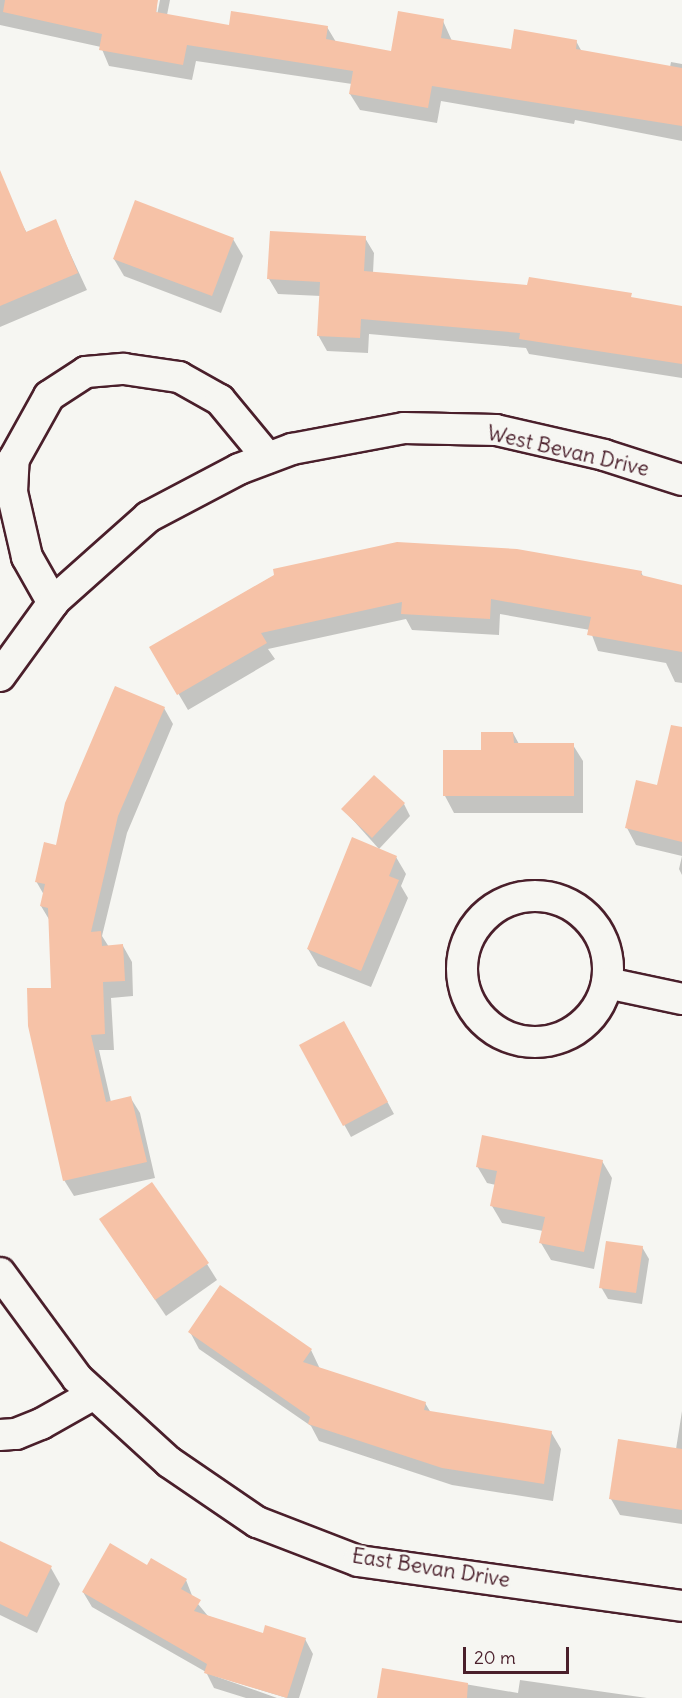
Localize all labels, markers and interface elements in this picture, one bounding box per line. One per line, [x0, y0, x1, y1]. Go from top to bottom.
street label: West Bevan Drive [485, 420, 651, 482]
street label: East Bevan Drive [350, 1543, 512, 1593]
scale bar [466, 1635, 572, 1673]
text: 20 m [474, 1646, 516, 1669]

